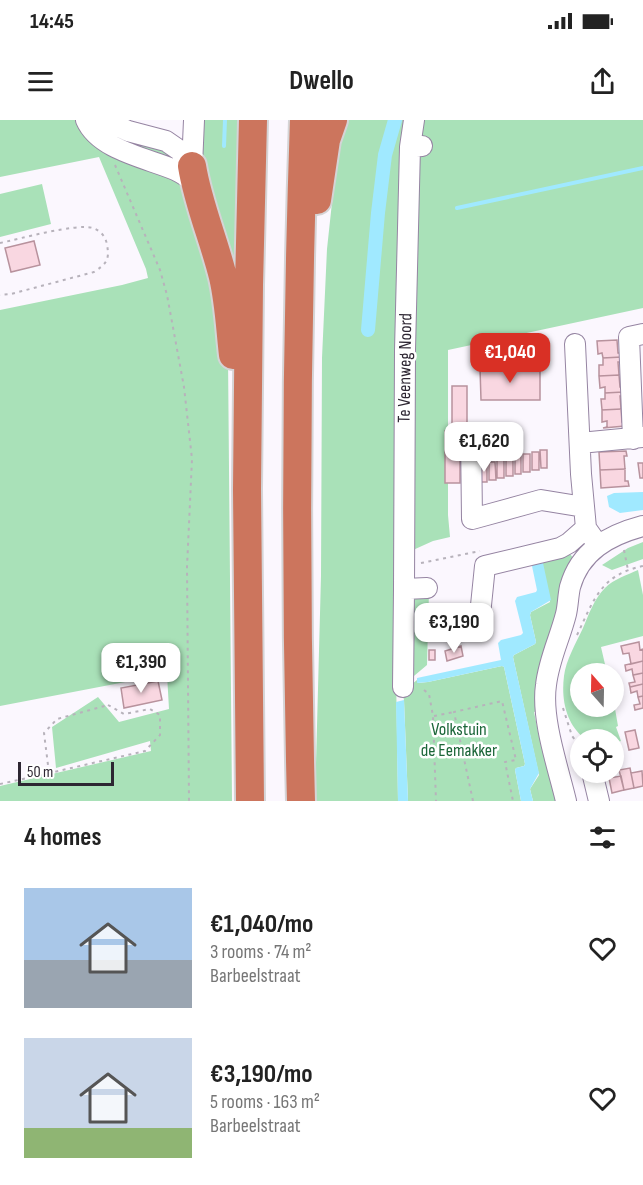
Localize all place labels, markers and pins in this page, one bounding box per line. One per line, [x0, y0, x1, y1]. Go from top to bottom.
pin: €1,040 [461, 333, 559, 384]
pin: €1,620 [435, 422, 533, 473]
pin: €3,190 [405, 603, 503, 654]
pin: €1,390 [92, 643, 190, 694]

